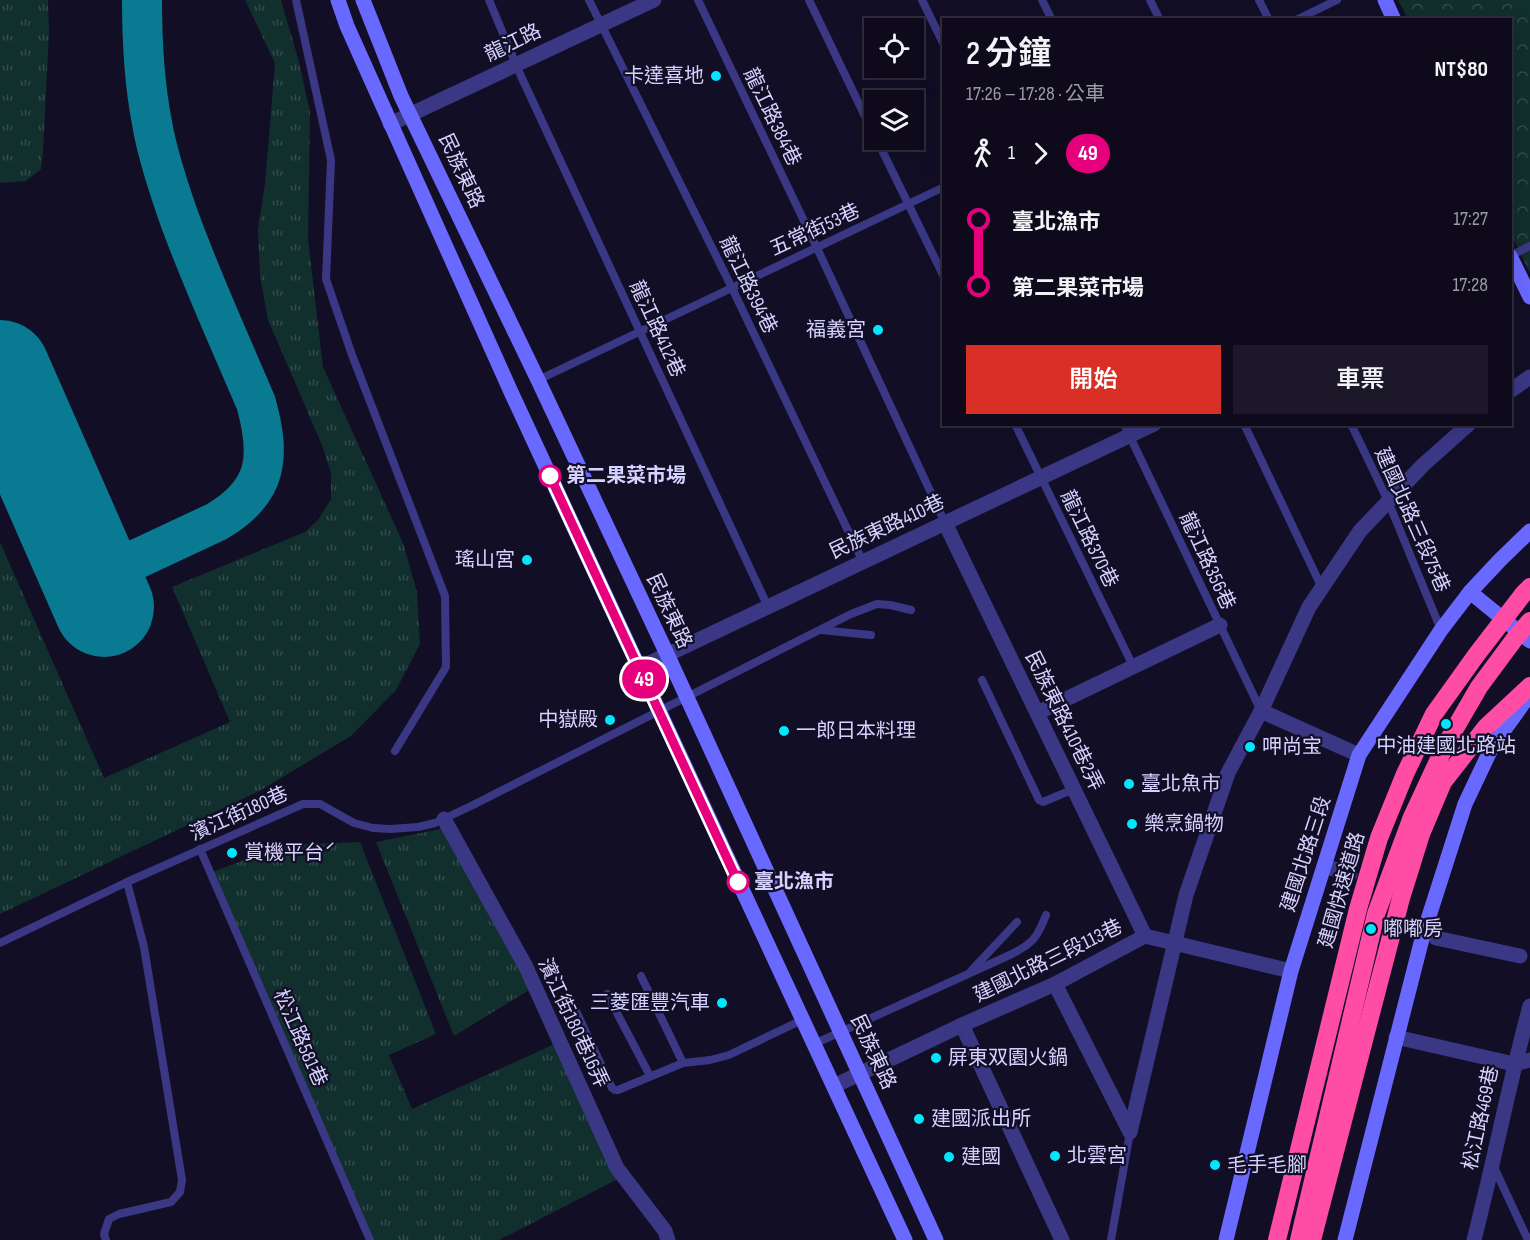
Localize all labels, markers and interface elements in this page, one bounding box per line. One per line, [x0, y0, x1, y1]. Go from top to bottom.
map controls [864, 18, 924, 150]
button: locate [864, 18, 924, 78]
street label: 龍江路 [481, 19, 545, 67]
text: 2 分鐘 [966, 34, 1051, 74]
text: NT$80 [1435, 56, 1488, 83]
place label: 卡達喜地 [624, 64, 704, 88]
street label: 龍江路384巷 [738, 64, 806, 170]
marker: 卡達喜地 [709, 69, 723, 83]
text: 17:26 – 17:28 · 公車 [966, 82, 1105, 106]
button: layers [864, 90, 924, 150]
street label: 民族東路 [433, 130, 489, 212]
icon: walk [966, 137, 999, 170]
icon: forward [1024, 137, 1057, 170]
text: 1 [1008, 141, 1015, 165]
text: 49 [1078, 141, 1098, 166]
street label: 五常街53巷 [766, 199, 864, 261]
text: 17:27 [1453, 207, 1488, 231]
text: 臺北漁市 [1012, 209, 1100, 236]
street label: 龍江路394巷 [714, 232, 782, 338]
text: 17:28 [1452, 273, 1488, 297]
text: 第二果菜市場 [1012, 275, 1144, 302]
street label: 龍江路412巷 [624, 277, 690, 381]
place label: 福義宮 [806, 318, 866, 342]
marker: 福義宮 [871, 323, 885, 337]
button: 開始 [966, 345, 1221, 414]
button: 車票 [1233, 345, 1488, 414]
street label: 建國北路三段75巷 [1369, 444, 1455, 596]
place label: 第二果菜市場 [566, 464, 686, 488]
marker: 第二果菜市場 [539, 465, 561, 487]
street label: 龍江路370巷 [1055, 486, 1123, 592]
street label: 民族東路410巷 [826, 490, 948, 564]
street label: 龍江路356巷 [1174, 508, 1240, 614]
place label: 瑤山宮 [455, 548, 515, 572]
marker: 瑤山宮 [520, 553, 534, 567]
street label: 民族東路 [641, 570, 697, 652]
street label: 民族東路410巷2弄 [1020, 647, 1108, 795]
line badge: 49 [617, 660, 671, 698]
text: 49 [634, 667, 654, 692]
place label: 中嶽殿 [538, 708, 598, 732]
marker: 中嶽殿 [603, 713, 617, 727]
marker: 中油建國北路站 [1439, 717, 1453, 731]
place label: 一郎日本料理 [796, 719, 916, 743]
marker: 一郎日本料理 [777, 724, 791, 738]
place label: 中油建國北路站 [1376, 734, 1516, 758]
place label: 呷尚宝 [1262, 735, 1322, 759]
marker: 呷尚宝 [1243, 740, 1257, 754]
place label: 臺北魚市 [1141, 772, 1221, 796]
marker: 臺北魚市 [1122, 777, 1136, 791]
street label: 濱江街180巷 [186, 782, 292, 846]
street label: 建國北路三段 [1276, 793, 1336, 915]
place label: 樂烹鍋物 [1144, 812, 1224, 836]
marker: 樂烹鍋物 [1125, 817, 1139, 831]
street label: 建國快速道路 [1314, 829, 1370, 951]
place label: 賞機平台ˊ [244, 841, 336, 865]
marker: 賞機平台ˊ [225, 846, 239, 860]
place label: 臺北漁市 [754, 870, 834, 894]
marker: 臺北漁市 [727, 871, 749, 893]
street label: 建國北路三段113巷 [970, 915, 1126, 1007]
place label: 嘟嘟房 [1383, 917, 1443, 941]
marker: 嘟嘟房 [1364, 922, 1378, 936]
street label: 濱江街180巷16弄 [532, 954, 614, 1092]
street label: 松江路581巷 [268, 986, 332, 1090]
place label: 三菱匯豐汽車 [590, 991, 710, 1015]
marker: 三菱匯豐汽車 [715, 996, 729, 1010]
street label: 民族東路 [845, 1011, 901, 1093]
place label: 屏東双園火鍋 [948, 1046, 1068, 1070]
marker: 屏東双園火鍋 [929, 1051, 943, 1065]
street label: 松江路469巷 [1458, 1064, 1504, 1172]
place label: 建國派出所 [931, 1107, 1031, 1131]
marker: 建國派出所 [912, 1112, 926, 1126]
place label: 北雲宮 [1067, 1144, 1127, 1168]
place label: 建國 [961, 1145, 1001, 1169]
marker: 北雲宮 [1048, 1149, 1062, 1163]
marker: 建國 [942, 1150, 956, 1164]
place label: 毛手毛腳 [1227, 1153, 1307, 1177]
marker: 毛手毛腳 [1208, 1158, 1222, 1172]

